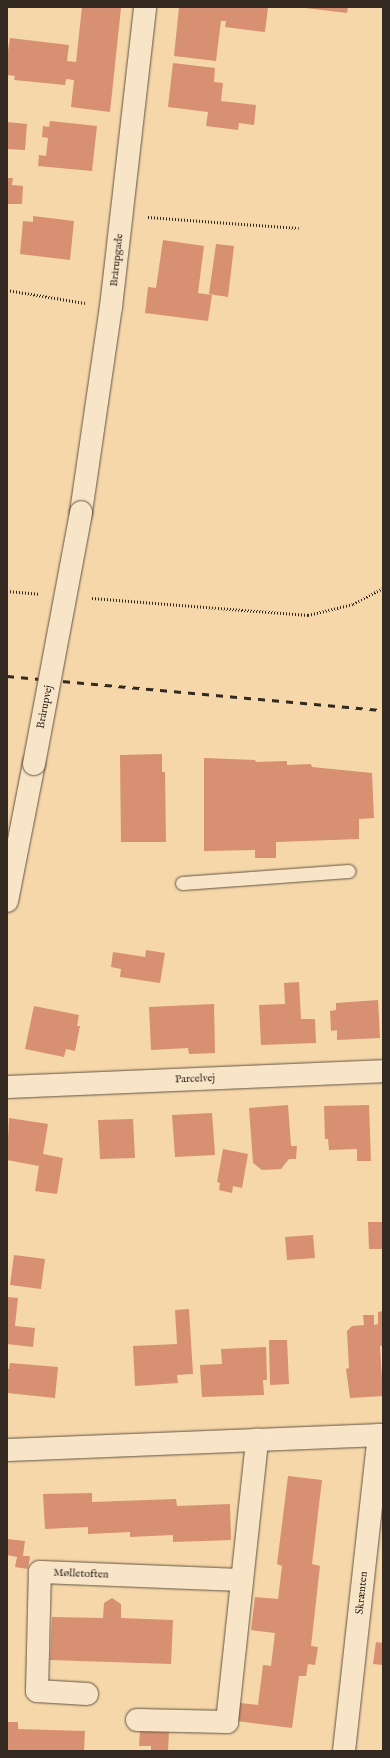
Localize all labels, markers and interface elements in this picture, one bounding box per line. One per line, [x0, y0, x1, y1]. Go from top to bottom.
street label: Brårupgade [108, 233, 126, 287]
street label: Brårupvej [34, 684, 56, 730]
street label: Parcelvej [175, 1072, 215, 1086]
street label: Mølletoften [53, 1566, 109, 1582]
street label: Skrænten [353, 1571, 371, 1615]

